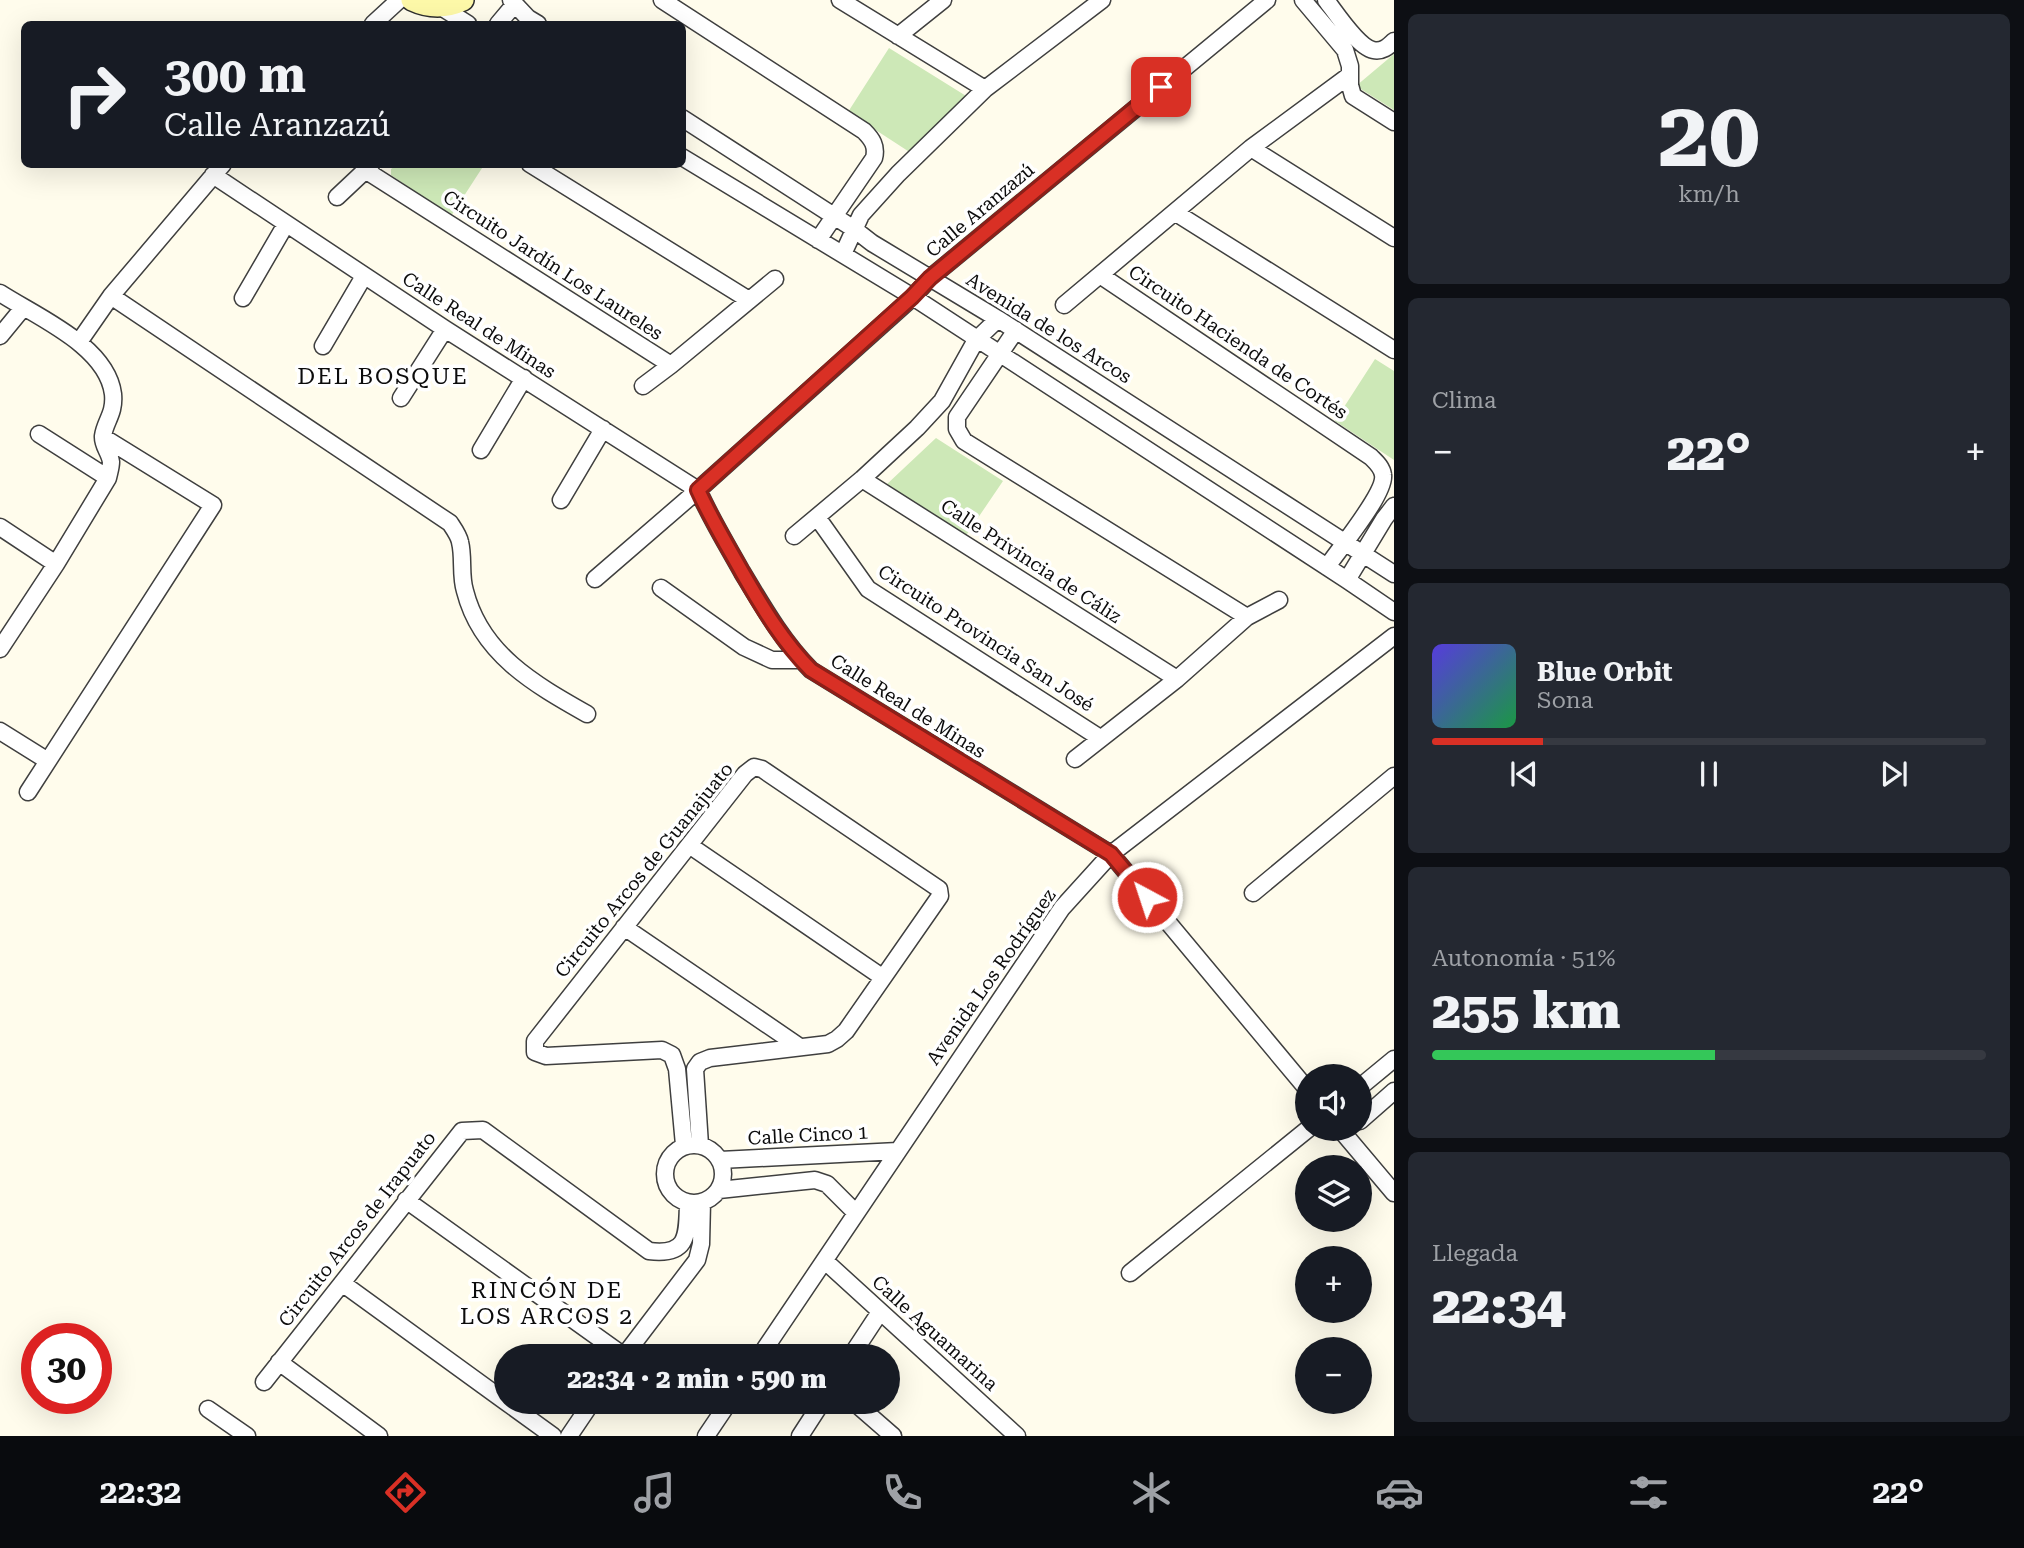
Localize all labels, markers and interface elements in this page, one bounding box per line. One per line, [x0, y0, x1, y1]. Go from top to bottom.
text: 300 m [164, 47, 306, 104]
icon: right [49, 49, 140, 140]
pin [1131, 57, 1191, 117]
icon: arrive [1142, 68, 1180, 106]
text: 20 [1658, 82, 1760, 188]
text: Calle Aranzazú [164, 106, 390, 144]
street label: Calle Aranzazú [921, 158, 1039, 262]
text: km/h [1678, 181, 1740, 208]
street label: Circuito Jardín Los Laureles [439, 185, 667, 345]
street label: Circuito Hacienda de Cortés [1124, 260, 1352, 424]
street label: Calle Real de Minas [398, 267, 560, 383]
street label: Avenida de los Arcos [962, 268, 1136, 388]
district label: DEL BOSQUE [297, 363, 469, 390]
text: Clima [1432, 387, 1496, 414]
text: 22° [1667, 422, 1751, 483]
text: − [1432, 430, 1453, 474]
text: + [1965, 430, 1986, 474]
street label: Calle Privincia de Cáliz [937, 494, 1126, 628]
street label: Circuito Provincia San José [874, 560, 1098, 716]
street label: Calle Real de Minas [826, 649, 990, 763]
text: Blue Orbit [1537, 657, 1673, 687]
text: Sona [1537, 687, 1593, 714]
icon: previous [1505, 755, 1543, 793]
icon: pause [1690, 755, 1728, 793]
icon: next [1875, 755, 1913, 793]
street label: Circuito Arcos de Guanajuato [550, 758, 738, 982]
position arrow [1110, 860, 1184, 934]
street label: Avenida Los Rodríguez [922, 885, 1060, 1069]
text: Autonomía · 51% [1432, 945, 1616, 972]
text: 255 km [1432, 980, 1620, 1041]
map controls [1295, 1064, 1372, 1414]
button: sound [1295, 1064, 1372, 1141]
street label: Calle Cinco 1 [747, 1120, 869, 1150]
street label: Circuito Arcos de Irapuato [273, 1127, 441, 1331]
button: layers [1295, 1155, 1372, 1232]
text: Llegada [1432, 1240, 1518, 1267]
button: + [1295, 1246, 1372, 1323]
street label: Calle Aguamarina [867, 1270, 1003, 1396]
text: 22:34 [1432, 1275, 1566, 1336]
district label: RINCÓN DE LOS ARCOS 2 [460, 1276, 634, 1330]
speed limit sign: 30 [21, 1323, 112, 1414]
button: − [1295, 1337, 1372, 1414]
text: 22:34 · 2 min · 590 m [567, 1364, 827, 1394]
icon: directions [381, 1468, 430, 1517]
icon: music [630, 1468, 679, 1517]
icon: phone [878, 1468, 927, 1517]
icon: climate [1127, 1468, 1176, 1517]
icon: car [1375, 1468, 1424, 1517]
icon: filters [1624, 1468, 1673, 1517]
text: 22:32 [100, 1473, 181, 1511]
text: 22° [1872, 1473, 1924, 1511]

